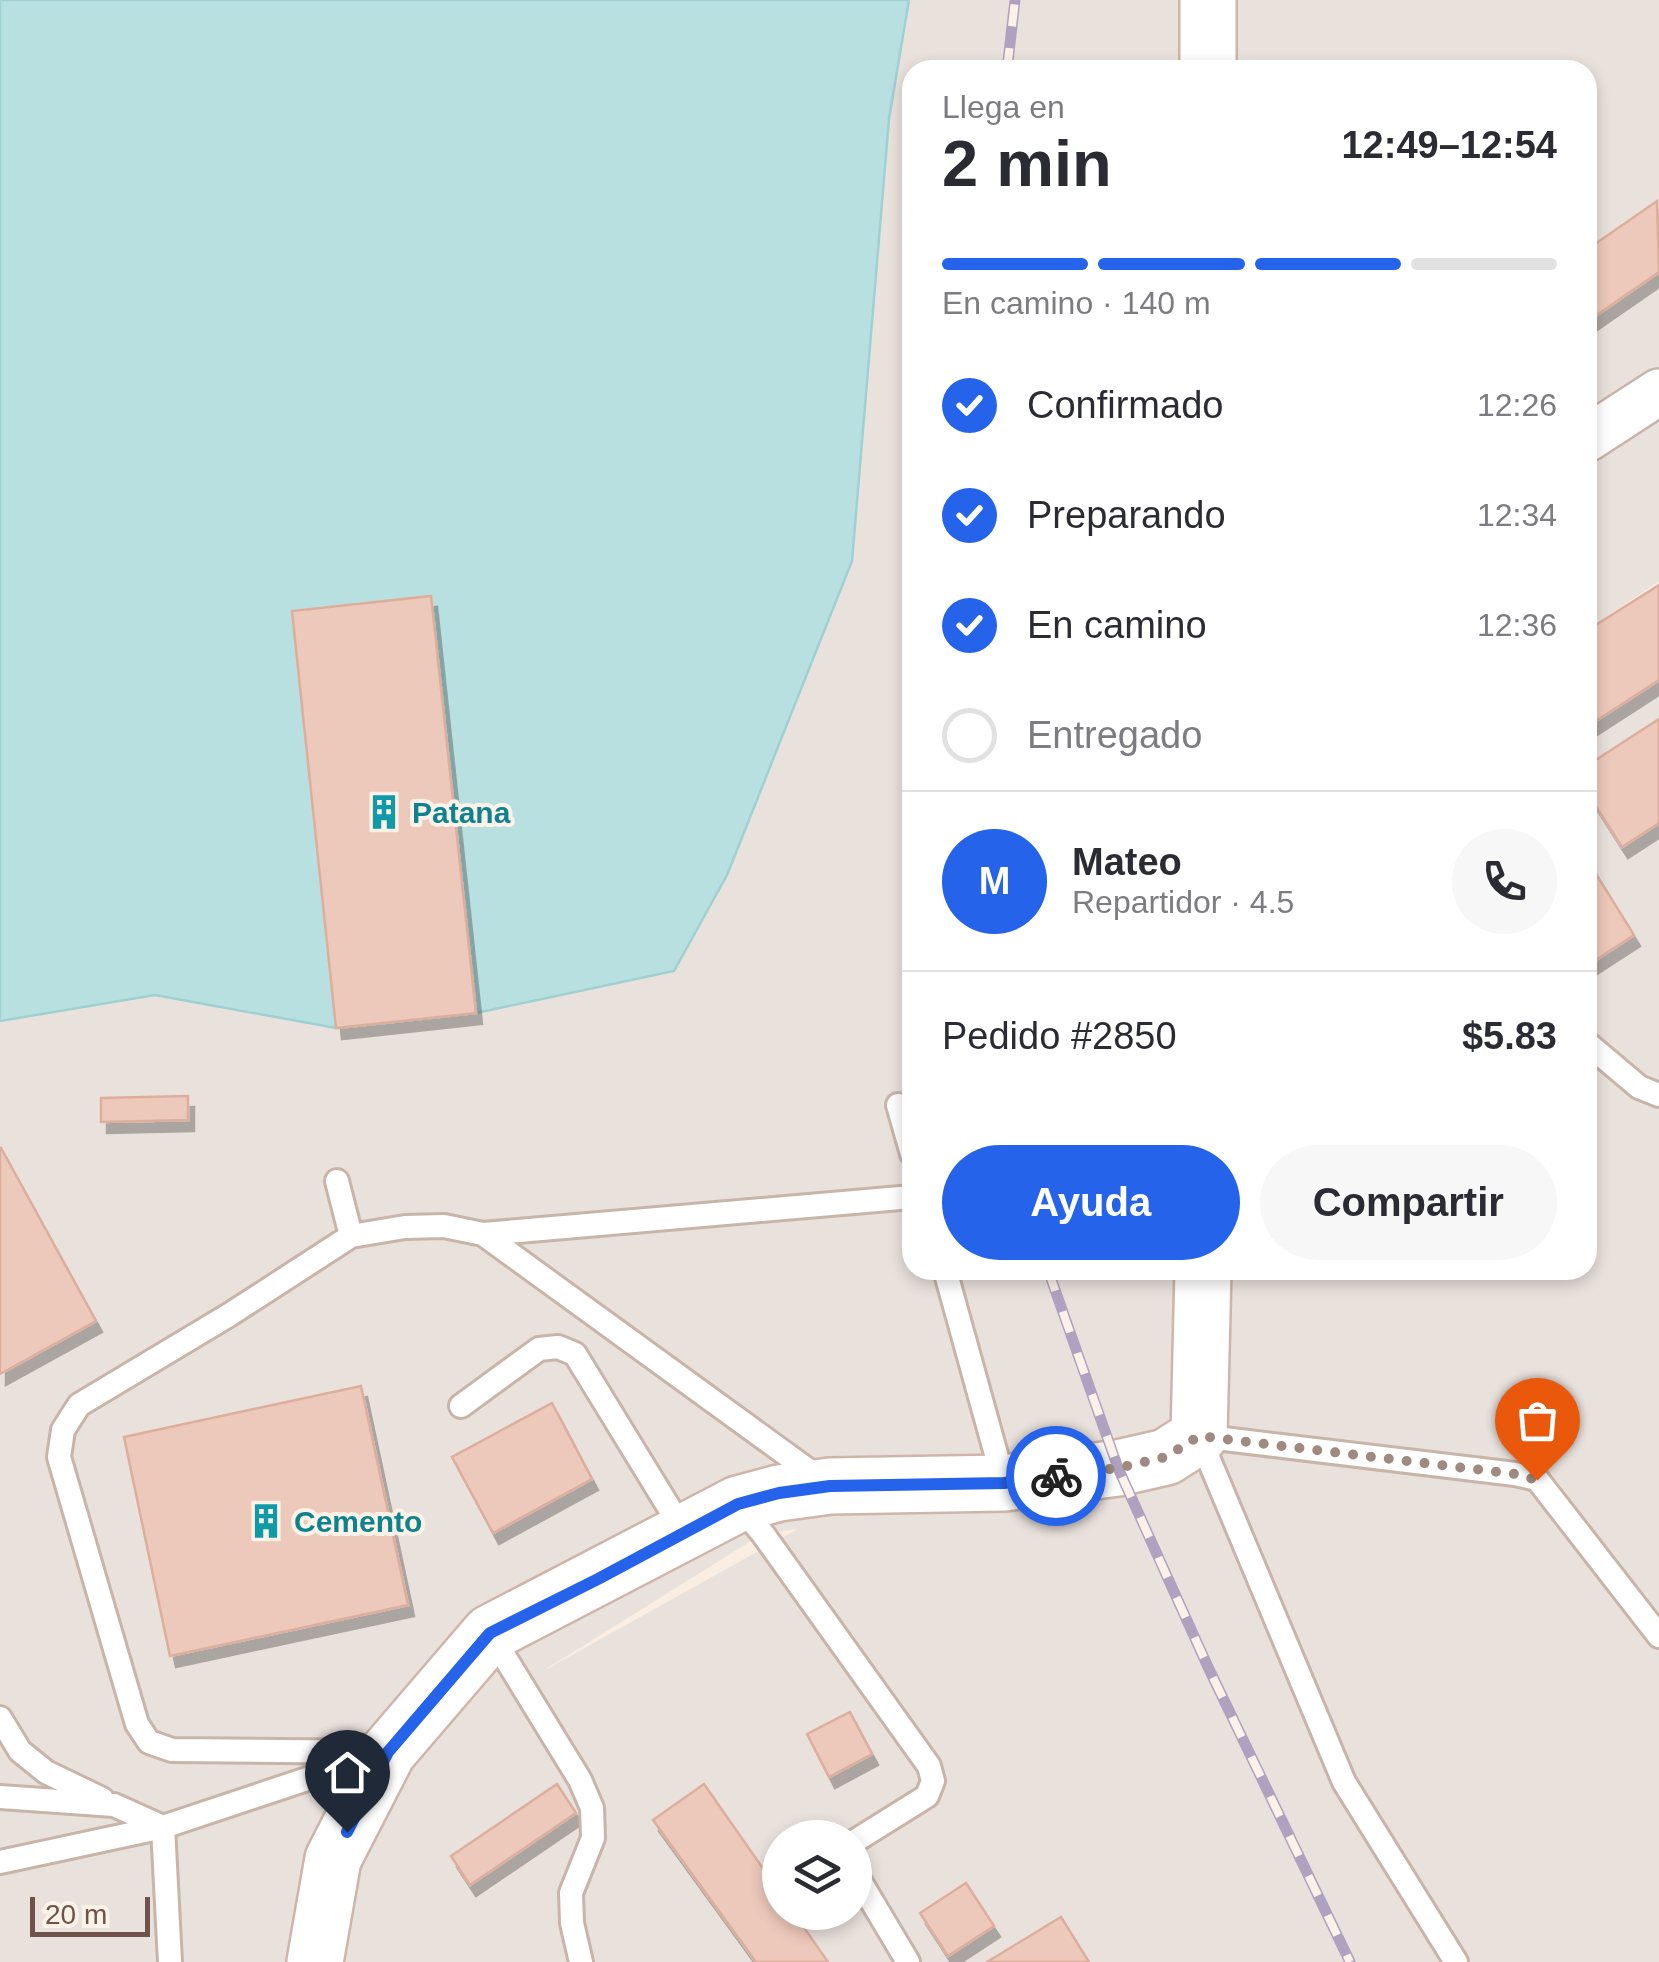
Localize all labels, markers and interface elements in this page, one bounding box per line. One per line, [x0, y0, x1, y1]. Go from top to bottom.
text: Llega en [942, 89, 1065, 125]
text: 12:49–12:54 [1341, 124, 1557, 166]
text: 2 min [942, 127, 1112, 200]
text: En camino · 140 m [942, 285, 1211, 321]
icon: check [942, 378, 997, 433]
text: Confirmado [1027, 384, 1223, 426]
text: 12:26 [1477, 387, 1557, 423]
icon: check [942, 488, 997, 543]
text: Preparando [1027, 494, 1226, 536]
text: 12:34 [1477, 497, 1557, 533]
icon: check [942, 598, 997, 653]
text: En camino [1027, 604, 1207, 646]
text: 12:36 [1477, 607, 1557, 643]
text: Entregado [1027, 714, 1202, 756]
building icon: Patana [365, 793, 403, 831]
place label: Patana [412, 796, 511, 829]
button: phone [1452, 829, 1557, 934]
text: Mateo [1072, 841, 1182, 883]
text: M [979, 860, 1010, 902]
text: Repartidor · 4.5 [1072, 884, 1294, 920]
text: Pedido #2850 [942, 1015, 1177, 1057]
text: $5.83 [1462, 1015, 1557, 1057]
button: Ayuda [942, 1145, 1240, 1260]
button: Compartir [1260, 1145, 1557, 1260]
pin [1495, 1378, 1580, 1481]
icon: bag [1510, 1393, 1565, 1448]
courier [1006, 1426, 1106, 1526]
icon: bike [1029, 1449, 1084, 1504]
building icon: Cemento [247, 1502, 285, 1540]
place label: Cemento [294, 1505, 422, 1538]
pin [305, 1730, 390, 1833]
icon: home [320, 1745, 375, 1800]
map controls [762, 1820, 872, 1930]
button: layers [762, 1820, 872, 1930]
scale bar [30, 1892, 150, 1936]
text: 20 m [45, 1899, 107, 1930]

